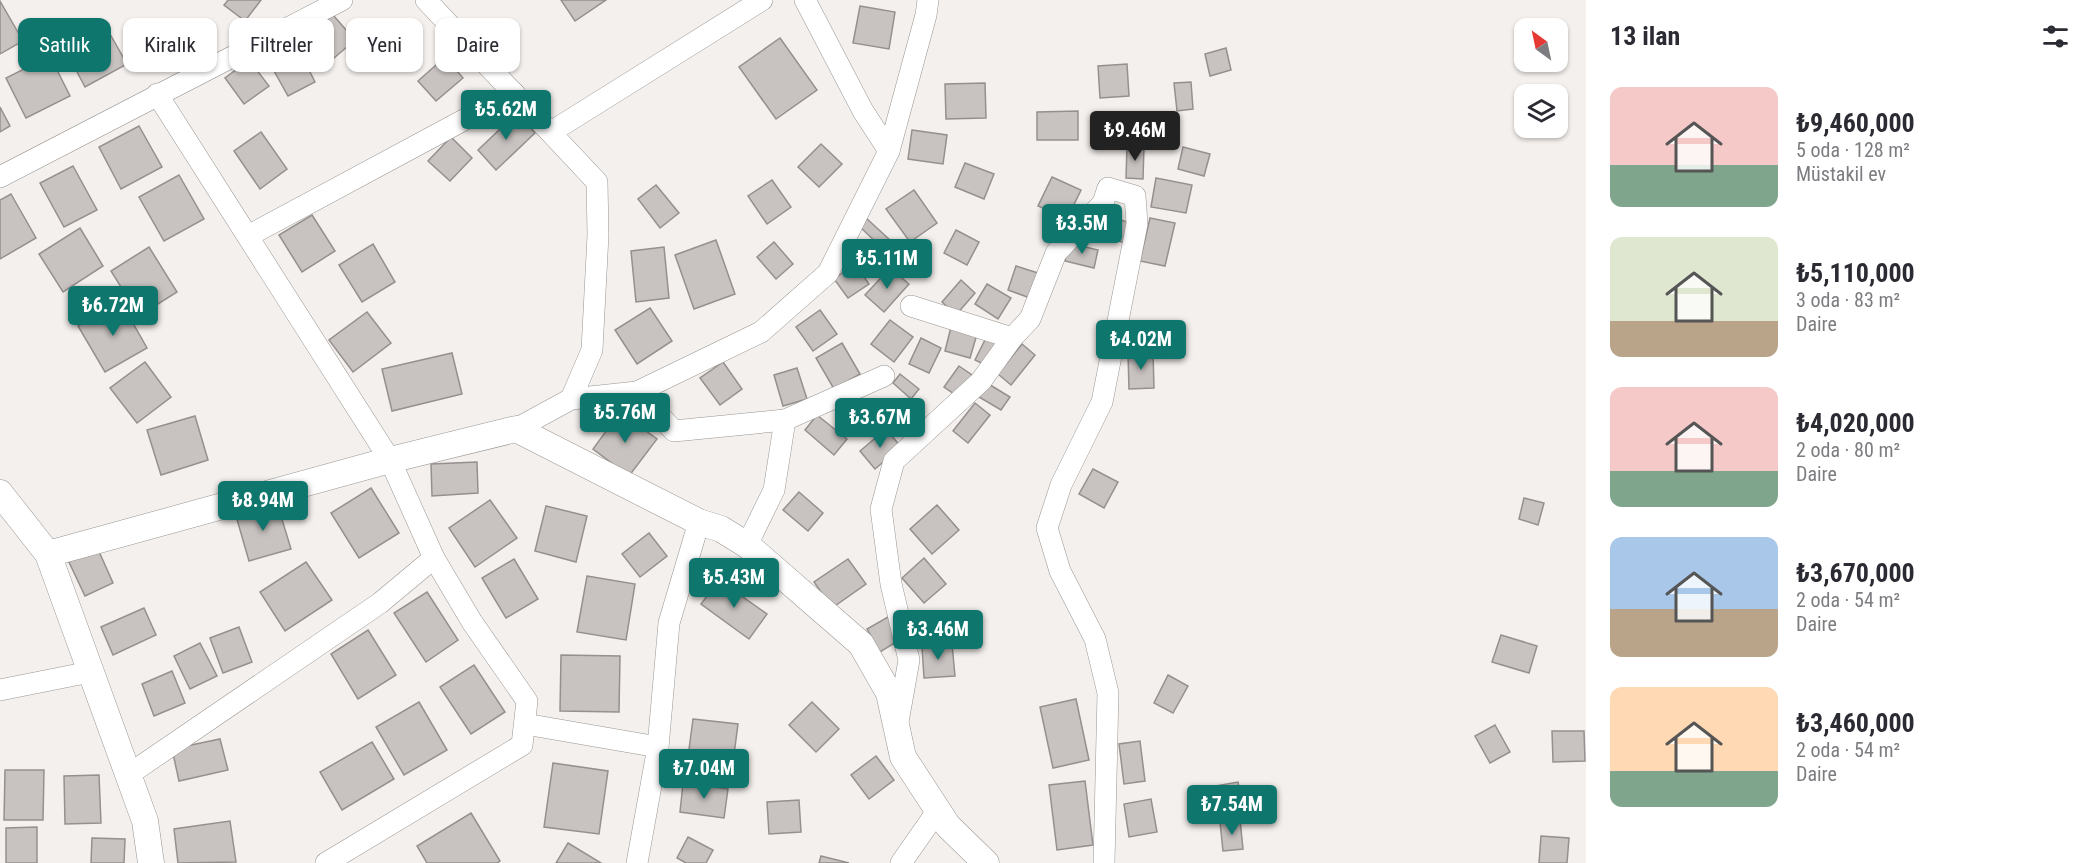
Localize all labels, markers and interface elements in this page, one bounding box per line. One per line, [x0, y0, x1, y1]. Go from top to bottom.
chip: Satılık [18, 18, 111, 72]
chip: Kiralık [123, 18, 217, 72]
chip: Filtreler [229, 18, 334, 72]
chip: Yeni [346, 18, 423, 72]
chip: Daire [435, 18, 520, 72]
north arrow [1514, 18, 1568, 72]
map controls [1514, 18, 1568, 138]
icon: filters [2039, 20, 2072, 53]
text: 13 ilan [1610, 21, 1680, 51]
button: layers [1514, 84, 1568, 138]
pin: ₺5.62M [457, 90, 555, 141]
text: ₺5.62M [475, 97, 537, 121]
text: ₺9,460,000 [1796, 108, 1915, 138]
pin: ₺9.46M [1086, 111, 1184, 162]
icon: home [1658, 111, 1730, 183]
text: ₺9.46M [1104, 118, 1166, 142]
text: 5 oda · 128 m² [1796, 138, 1910, 162]
text: Müstakil ev [1796, 162, 1886, 186]
pin: ₺3.5M [1040, 204, 1124, 255]
text: ₺3.5M [1056, 211, 1108, 235]
pin: ₺5.11M [838, 239, 936, 290]
text: ₺5.11M [856, 246, 918, 270]
text: ₺5,110,000 [1796, 258, 1915, 288]
icon: home [1658, 261, 1730, 333]
pin: ₺6.72M [64, 286, 162, 337]
text: 3 oda · 83 m² [1796, 288, 1900, 312]
text: ₺6.72M [82, 293, 144, 317]
text: Daire [1796, 312, 1837, 336]
pin: ₺4.02M [1092, 320, 1190, 371]
text: ₺4.02M [1110, 327, 1172, 351]
pin: ₺5.76M [576, 393, 674, 444]
pin: ₺3.67M [831, 398, 929, 449]
text: ₺5.76M [594, 400, 656, 424]
text: ₺3.67M [849, 405, 911, 429]
text: ₺4,020,000 [1796, 408, 1915, 438]
icon: home [1658, 411, 1730, 483]
text: 2 oda · 80 m² [1796, 438, 1900, 462]
text: Daire [1796, 462, 1837, 486]
pin: ₺8.94M [214, 481, 312, 532]
text: ₺8.94M [232, 488, 294, 512]
pin: ₺5.43M [685, 558, 783, 609]
text: ₺3,670,000 [1796, 558, 1915, 588]
icon: home [1658, 561, 1730, 633]
text: ₺5.43M [703, 565, 765, 589]
text: 2 oda · 54 m² [1796, 588, 1900, 612]
pin: ₺3.46M [889, 610, 987, 661]
text: Daire [1796, 612, 1837, 636]
text: ₺3.46M [907, 617, 969, 641]
text: ₺3,460,000 [1796, 708, 1915, 738]
icon: home [1658, 711, 1730, 783]
text: 2 oda · 54 m² [1796, 738, 1900, 762]
pin: ₺7.04M [655, 749, 753, 800]
text: ₺7.04M [673, 756, 735, 780]
text: Daire [1796, 762, 1837, 786]
pin: ₺7.54M [1183, 785, 1281, 836]
text: ₺7.54M [1201, 792, 1263, 816]

